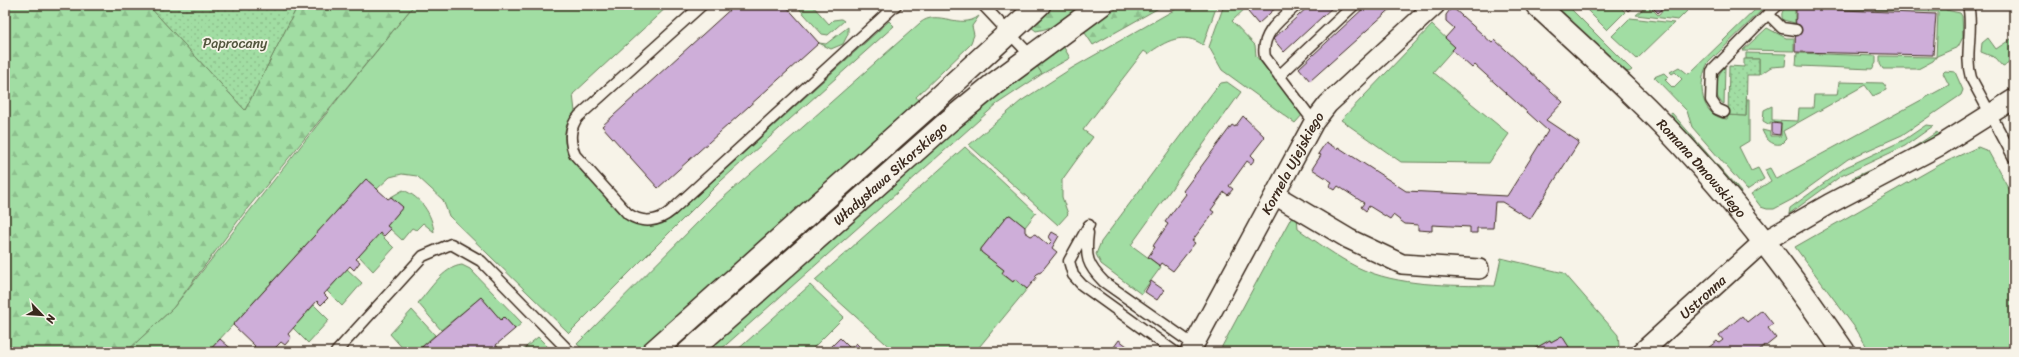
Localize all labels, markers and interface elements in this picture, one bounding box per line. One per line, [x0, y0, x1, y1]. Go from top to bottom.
park label: Paprocany [203, 31, 268, 56]
street label: Kornela Ujejskiego [1254, 106, 1331, 219]
street label: Romana Dmowskiego [1650, 113, 1753, 224]
street label: Władysława Sikorskiego [827, 116, 954, 232]
street label: Ustronna [1674, 268, 1733, 326]
north arrow [22, 295, 62, 335]
text: N [40, 311, 61, 327]

